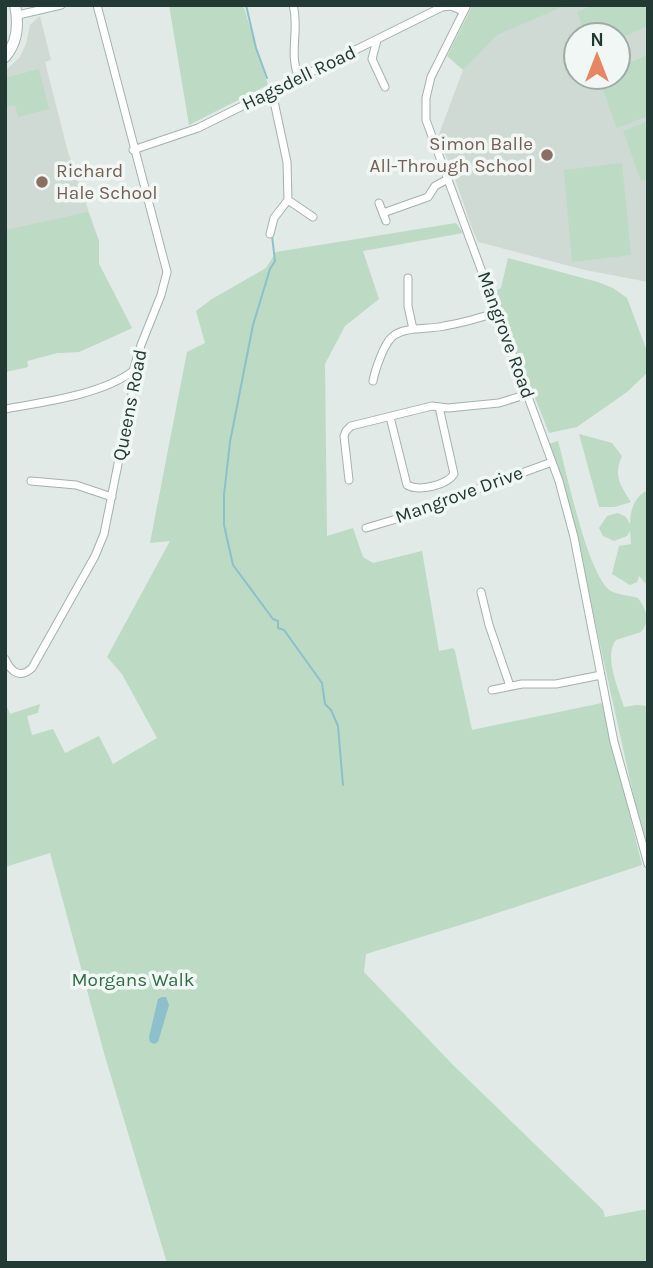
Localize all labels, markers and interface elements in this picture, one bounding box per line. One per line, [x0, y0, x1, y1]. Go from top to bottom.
north arrow [562, 21, 632, 91]
text: N [590, 29, 604, 51]
street label: Hagsdell Road [239, 41, 359, 115]
place label: Simon Balle All-Through School [370, 133, 533, 177]
marker: Simon Balle All-Through School [539, 147, 555, 163]
place label: Richard Hale School [56, 160, 158, 204]
marker: Richard Hale School [34, 174, 50, 190]
street label: Mangrove Road [473, 268, 539, 402]
street label: Queens Road [108, 347, 152, 463]
street label: Mangrove Drive [392, 462, 526, 528]
park label: Morgans Walk [71, 969, 195, 991]

